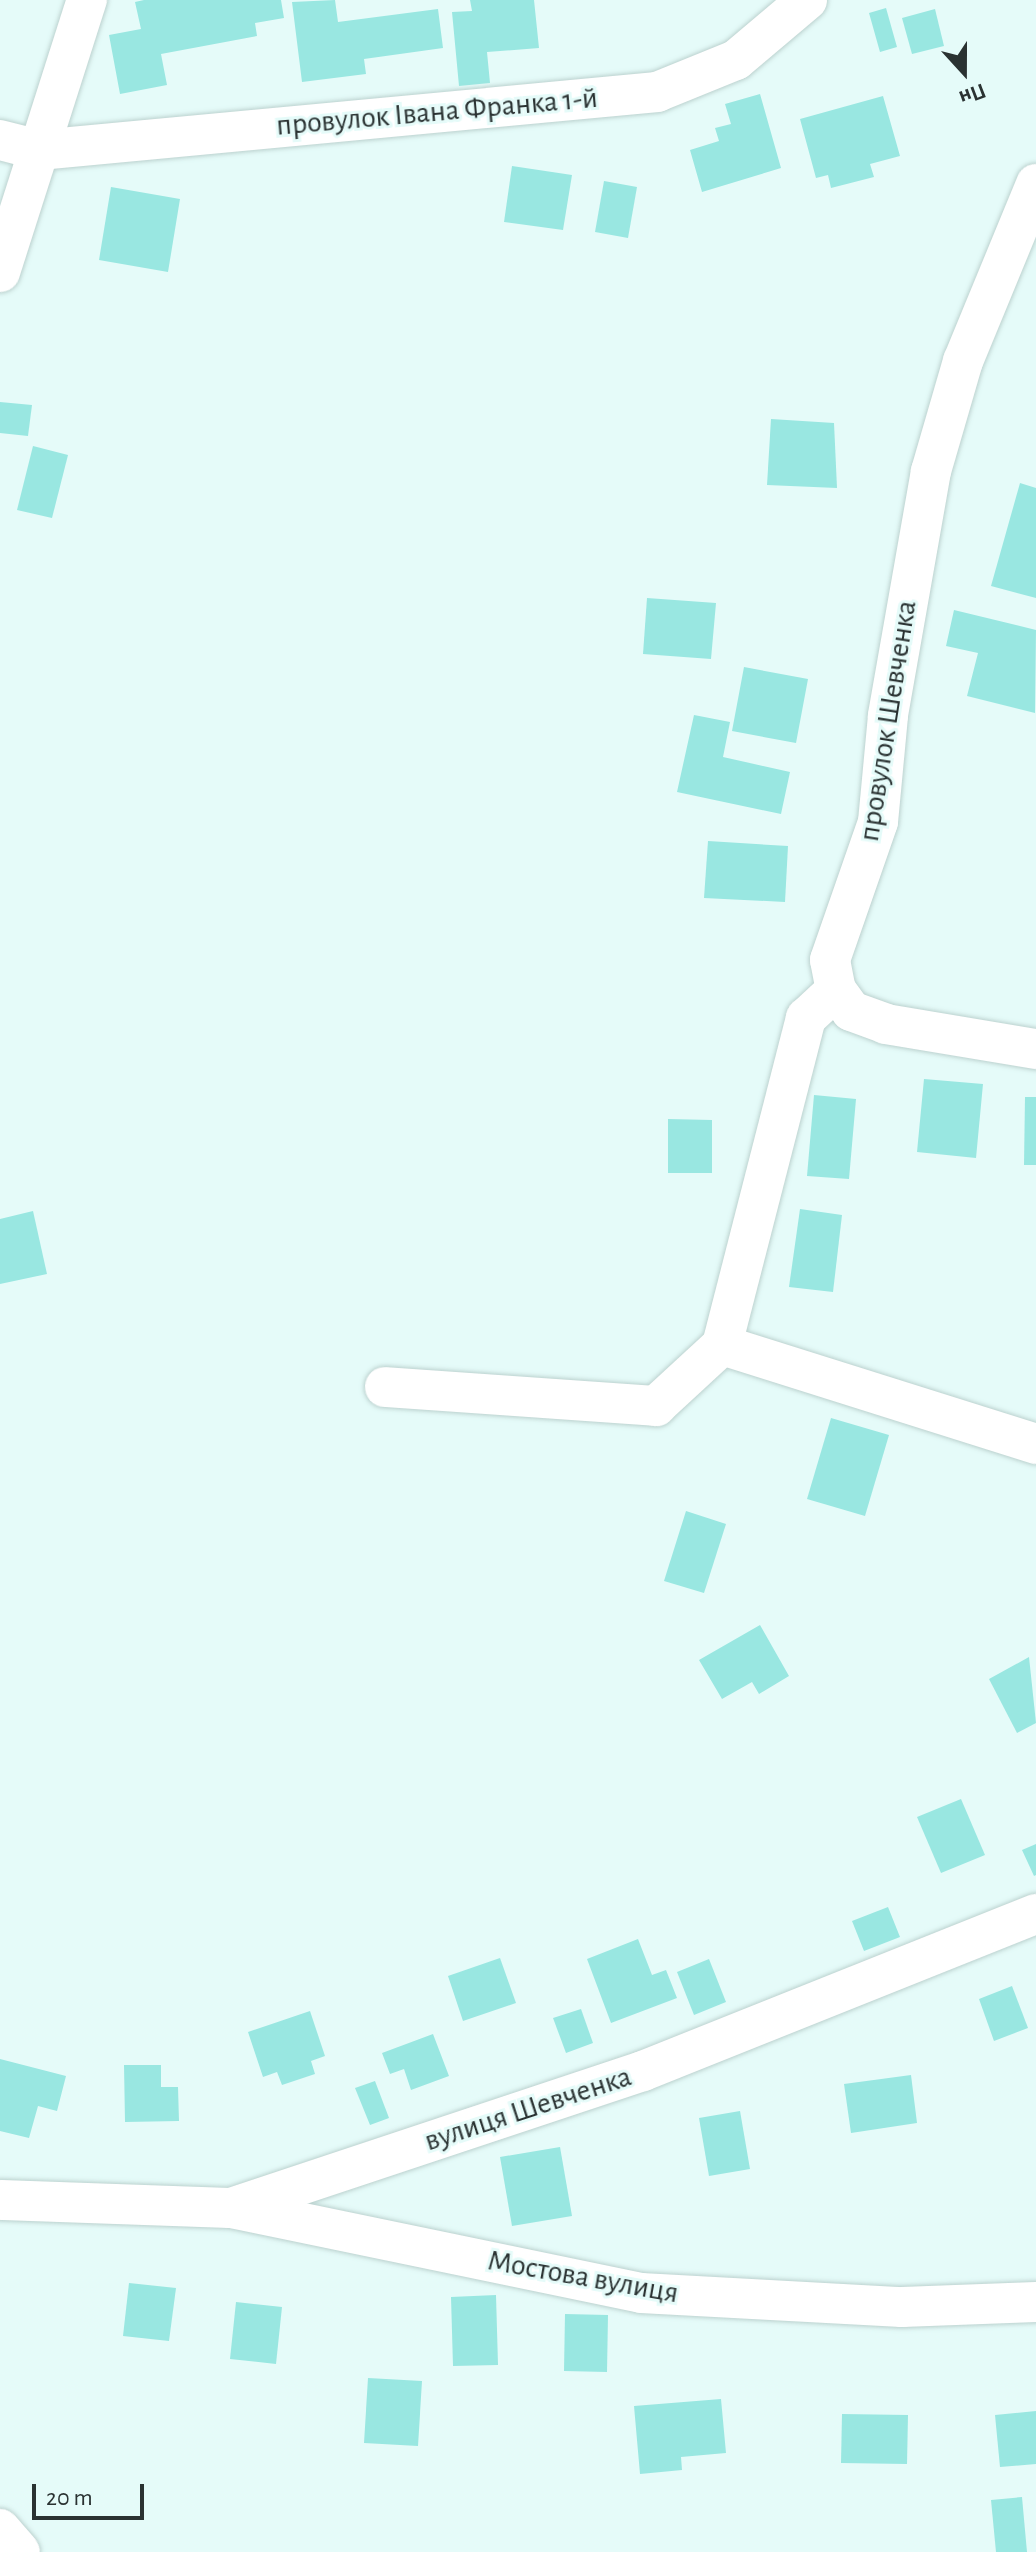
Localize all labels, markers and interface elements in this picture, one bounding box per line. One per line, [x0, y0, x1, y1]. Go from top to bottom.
north arrow [924, 32, 1004, 112]
text: Пн [956, 79, 989, 109]
street label: провулок Івана Франка 1-й [275, 80, 599, 144]
street label: провулок Шевченка [851, 598, 925, 844]
street label: вулиця Шевченка [420, 2059, 636, 2159]
street label: Мостова вулиця [485, 2242, 681, 2312]
scale bar [36, 2468, 148, 2518]
text: 20 m [46, 2486, 93, 2510]

